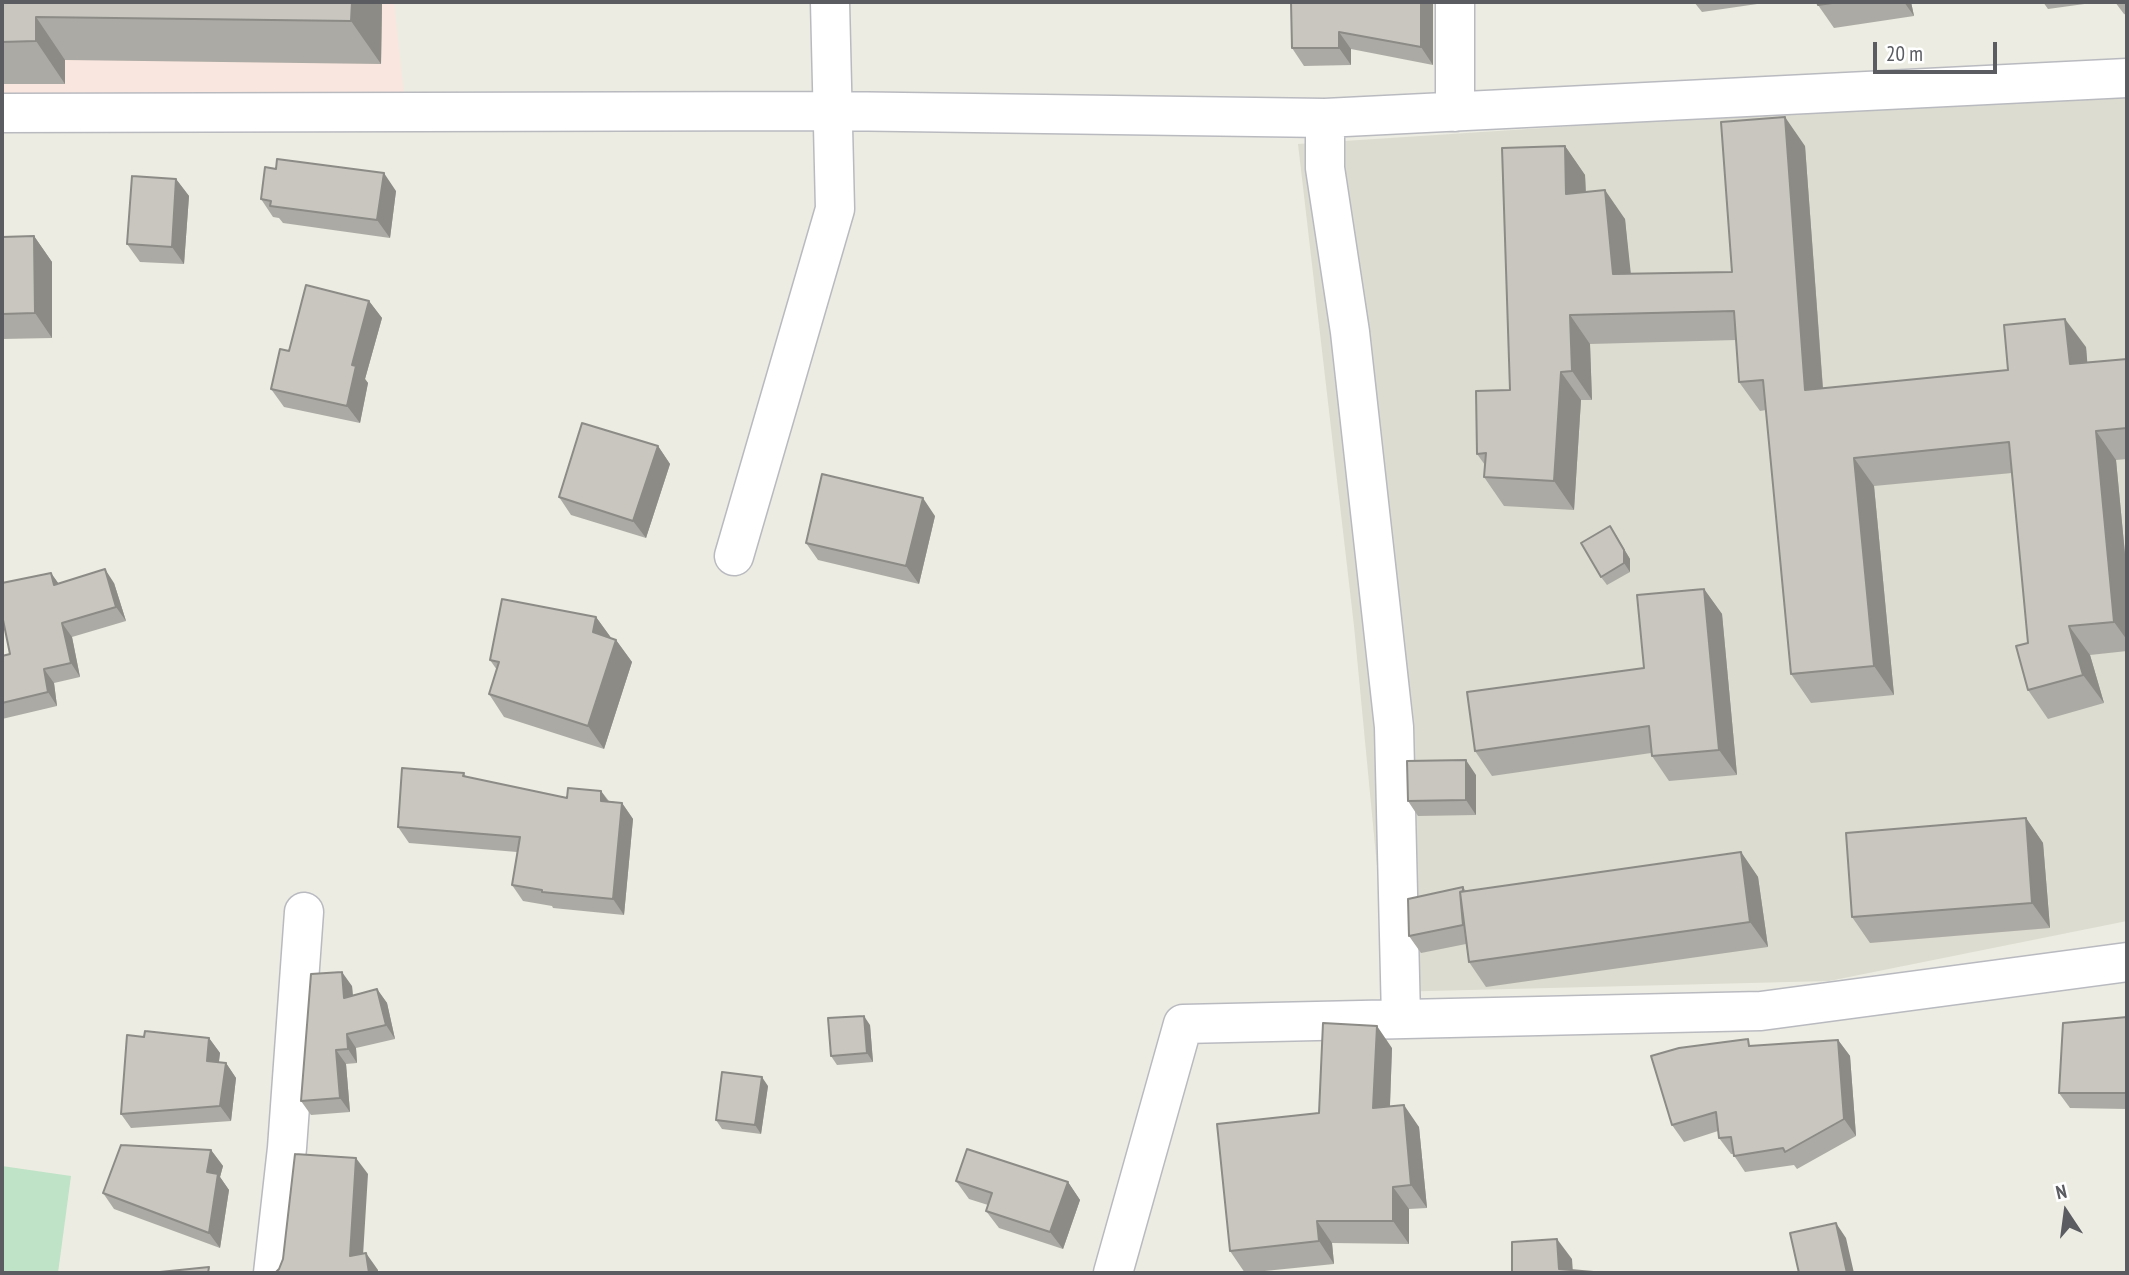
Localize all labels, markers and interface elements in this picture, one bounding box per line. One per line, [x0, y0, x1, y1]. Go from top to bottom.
scale bar [1877, 28, 2001, 72]
text: 20 m [1886, 40, 1923, 67]
north arrow [2031, 1177, 2101, 1247]
text: N [2054, 1179, 2069, 1204]

